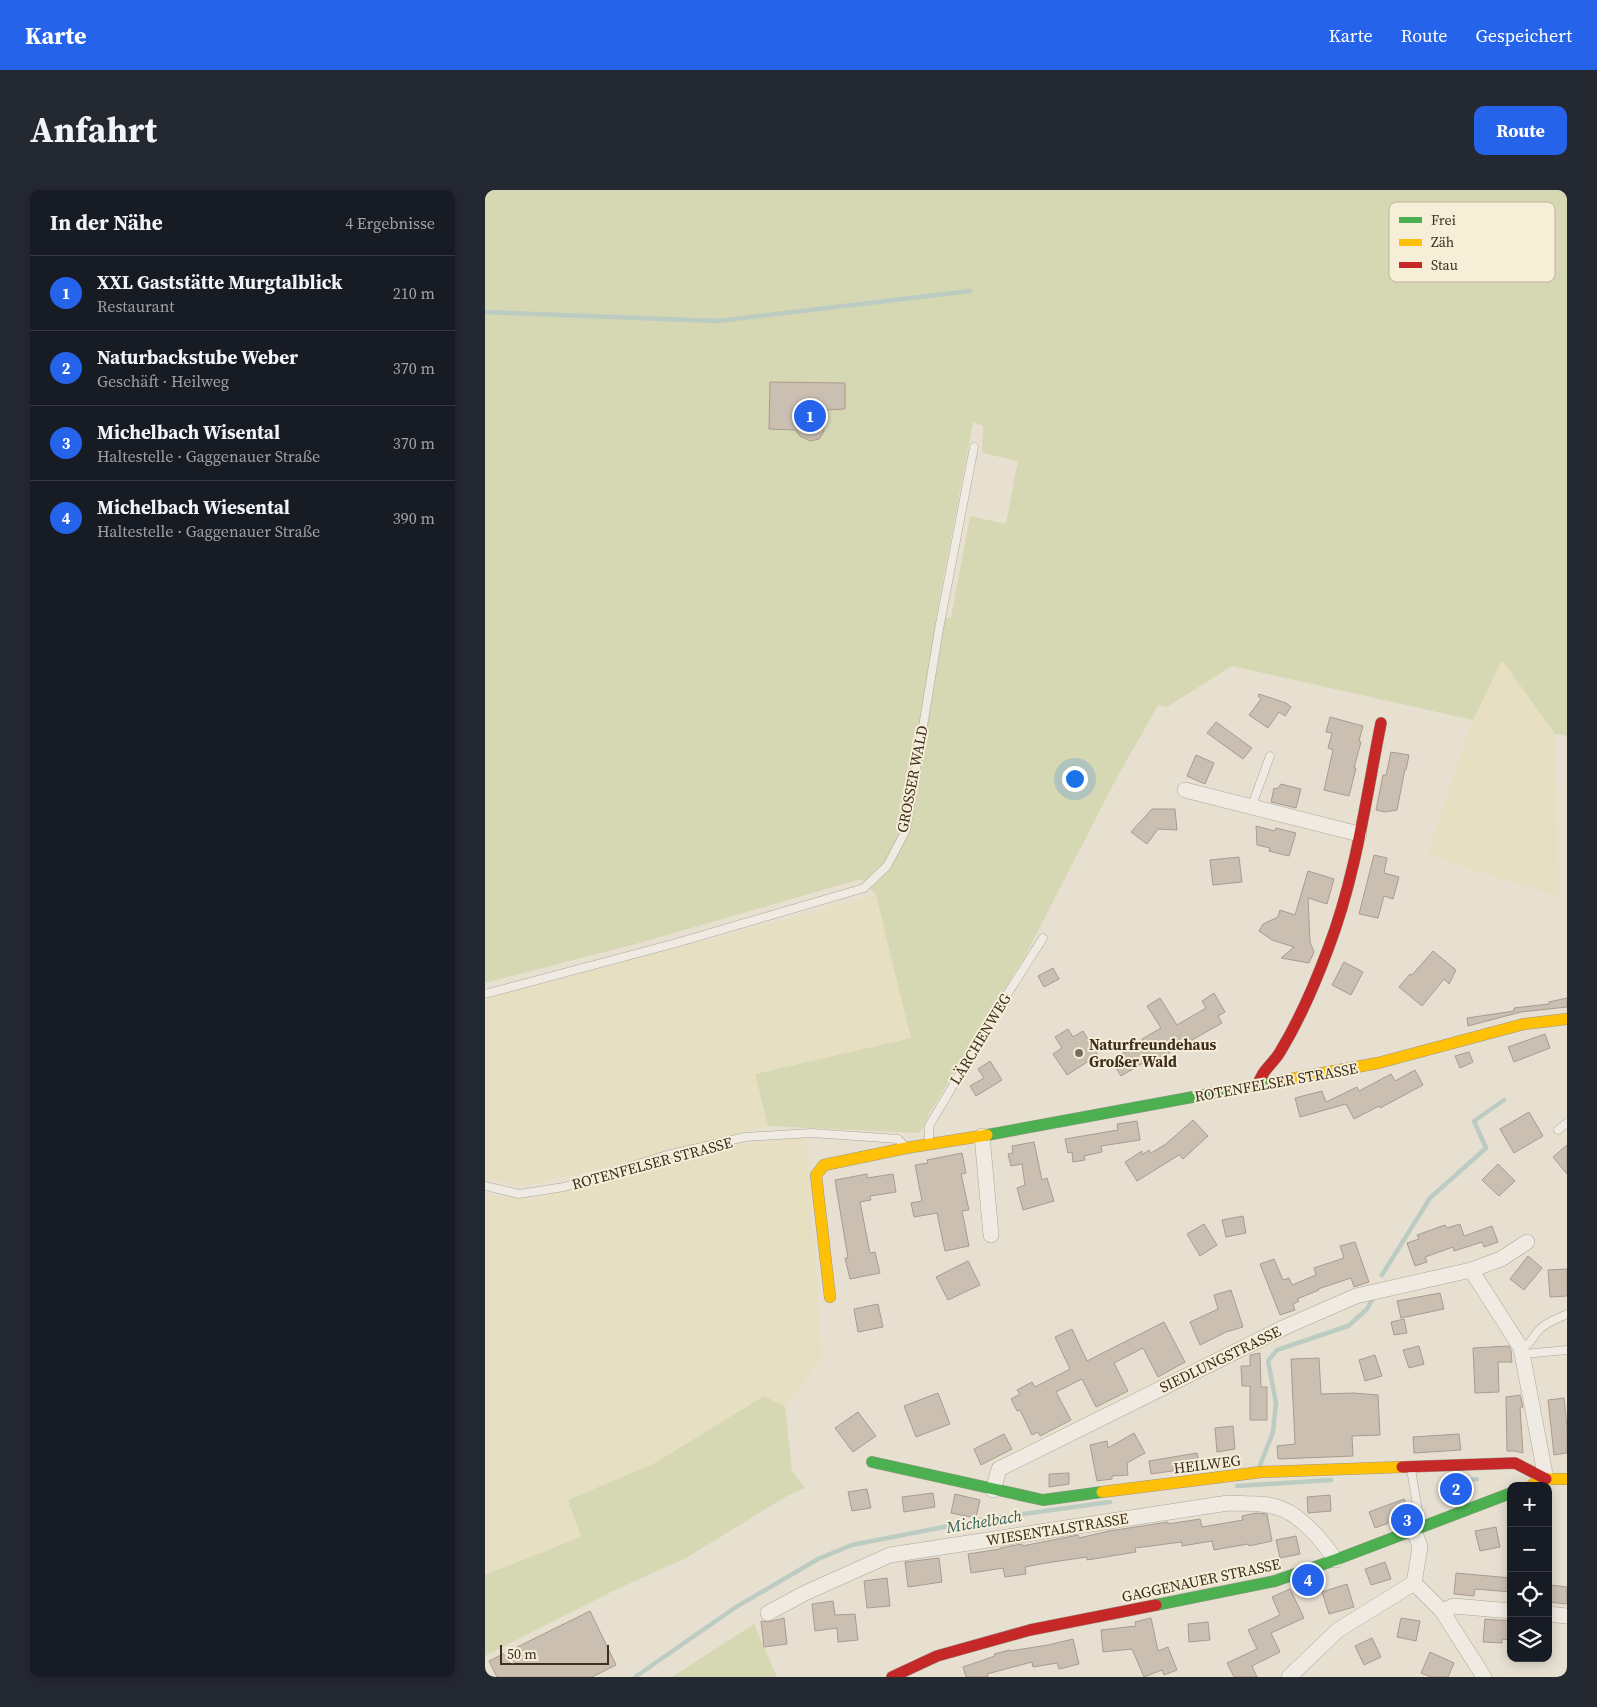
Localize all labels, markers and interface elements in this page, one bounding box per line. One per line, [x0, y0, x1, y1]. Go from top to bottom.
text: Karte [25, 19, 86, 52]
text: Karte [1329, 23, 1373, 48]
text: Route [1401, 23, 1447, 48]
text: Gespeichert [1475, 23, 1572, 48]
text: Anfahrt [30, 106, 157, 154]
button: Route [1474, 106, 1567, 155]
legend [1389, 202, 1555, 282]
text: In der Nähe [50, 208, 163, 237]
text: Frei [1431, 210, 1456, 230]
text: 4 Ergebnisse [345, 212, 435, 234]
text: Zäh [1431, 232, 1454, 252]
text: Stau [1431, 255, 1458, 275]
text: XXL Gaststätte Murgtalblick [97, 269, 342, 295]
text: 1 [62, 282, 70, 304]
text: 210 m [393, 282, 435, 304]
text: Restaurant [97, 295, 175, 317]
text: Naturbackstube Weber [97, 344, 298, 370]
text: 2 [62, 357, 70, 379]
text: 370 m [393, 357, 435, 379]
text: Geschäft · Heilweg [97, 370, 229, 392]
pin: 1 [794, 397, 826, 435]
text: Michelbach Wisental [97, 419, 280, 445]
text: 3 [62, 432, 70, 454]
text: 370 m [393, 432, 435, 454]
text: Haltestelle · Gaggenauer Straße [97, 445, 320, 467]
text: Michelbach Wiesental [97, 494, 290, 520]
text: 4 [62, 507, 70, 529]
text: 390 m [393, 507, 435, 529]
text: Haltestelle · Gaggenauer Straße [97, 520, 320, 542]
street label: GROSSER WALD [891, 724, 933, 834]
your location [1062, 766, 1088, 792]
street label: LÄRCHENWEG [944, 989, 1016, 1089]
place label: Naturfreundehaus Großer Wald [1089, 1034, 1217, 1072]
marker: Naturfreundehaus Großer Wald [1073, 1047, 1085, 1059]
street label: ROTENFELSER STRASSE [1193, 1057, 1359, 1107]
street label: ROTENFELSER STRASSE [569, 1131, 735, 1195]
street label: SIEDLUNGSTRASSE [1156, 1320, 1284, 1398]
street label: HEILWEG [1172, 1449, 1242, 1479]
pin: 2 [1440, 1470, 1472, 1508]
map controls [1507, 1482, 1552, 1662]
button: + [1507, 1482, 1552, 1527]
pin: 3 [1391, 1501, 1423, 1539]
water label: Michelbach [944, 1504, 1024, 1538]
street label: WIESENTALSTRASSE [984, 1507, 1130, 1551]
button: − [1507, 1527, 1552, 1572]
street label: GAGGENAUER STRASSE [1120, 1553, 1282, 1607]
pin: 4 [1292, 1561, 1324, 1599]
button: locate [1507, 1572, 1552, 1617]
button: layers [1507, 1617, 1552, 1662]
scale bar [500, 1642, 609, 1665]
text: 50 m [507, 1644, 537, 1664]

